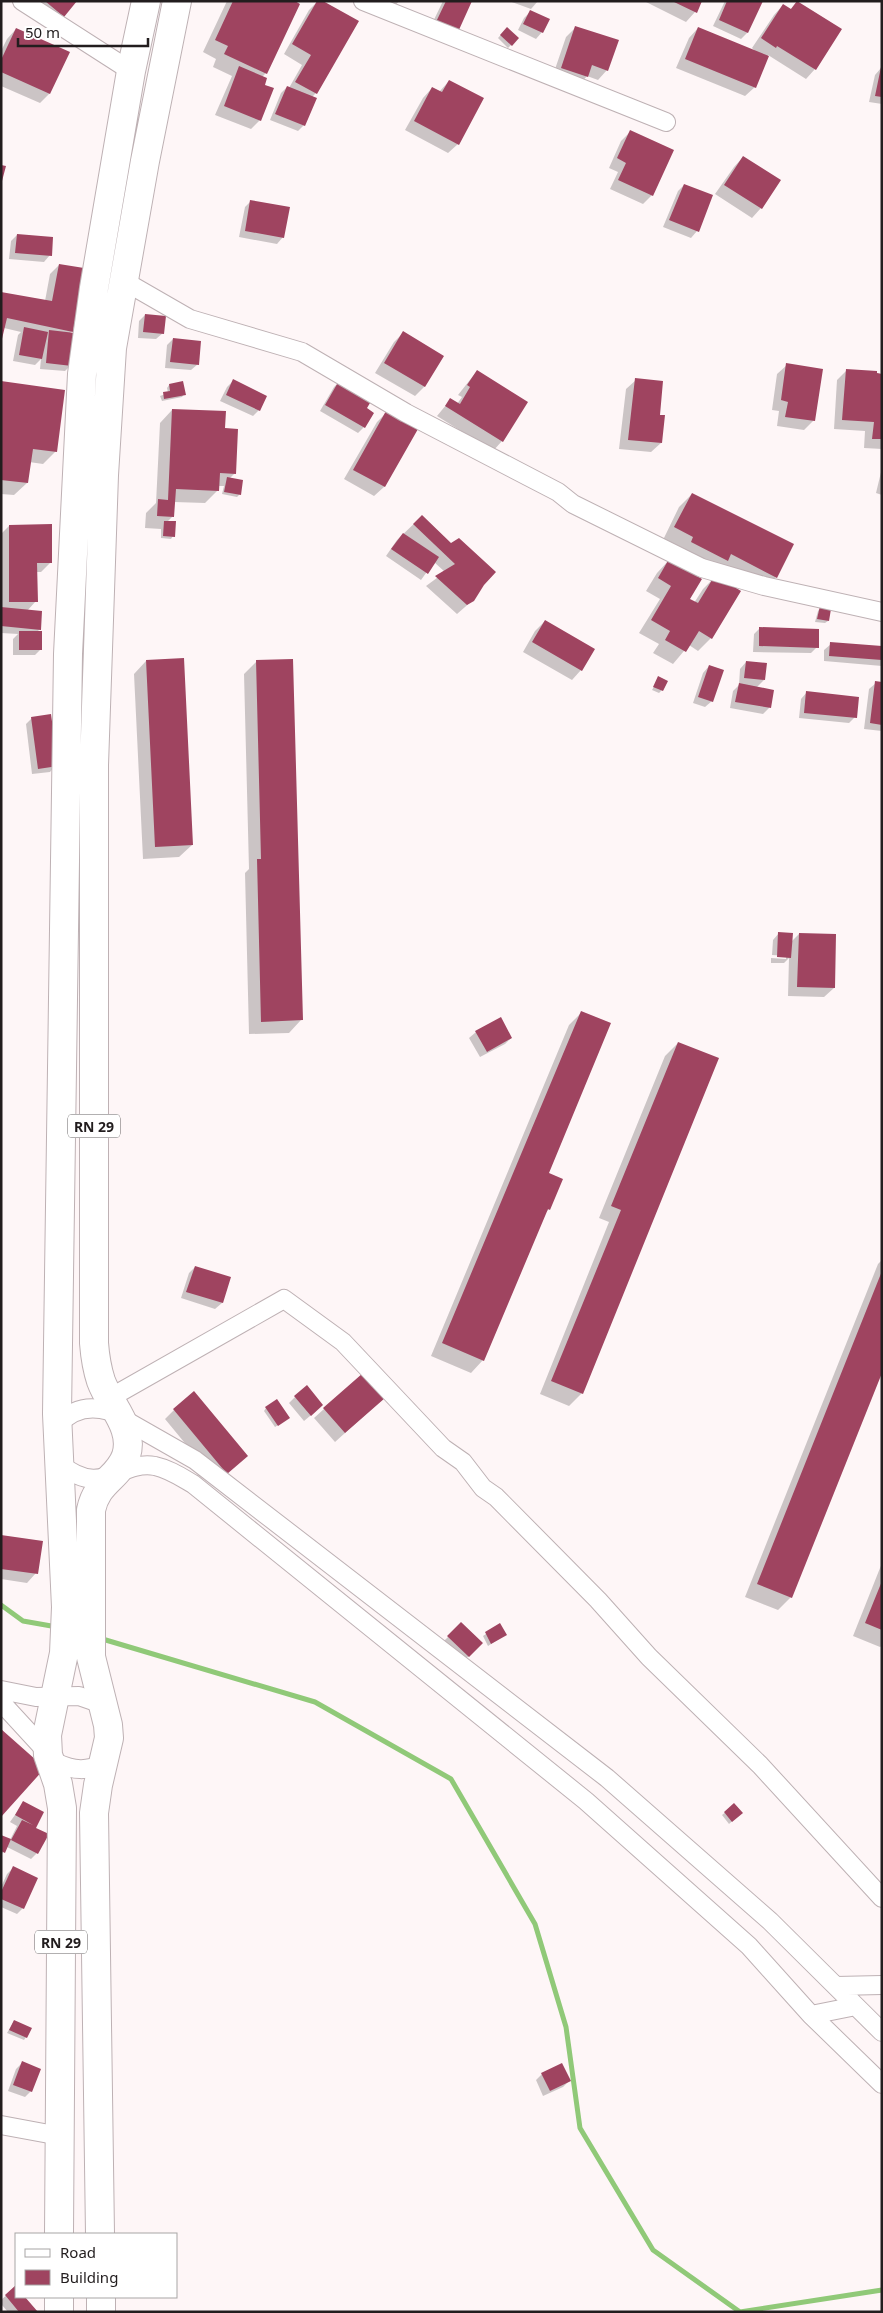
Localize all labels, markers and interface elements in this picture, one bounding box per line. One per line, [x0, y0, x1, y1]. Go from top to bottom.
scale bar [18, 15, 148, 47]
text: 50 m [25, 22, 60, 42]
road number: RN 29 [68, 1114, 120, 1138]
road number: RN 29 [35, 1930, 87, 1954]
legend [15, 2233, 178, 2298]
text: Road [60, 2242, 96, 2262]
text: Building [60, 2267, 118, 2287]

